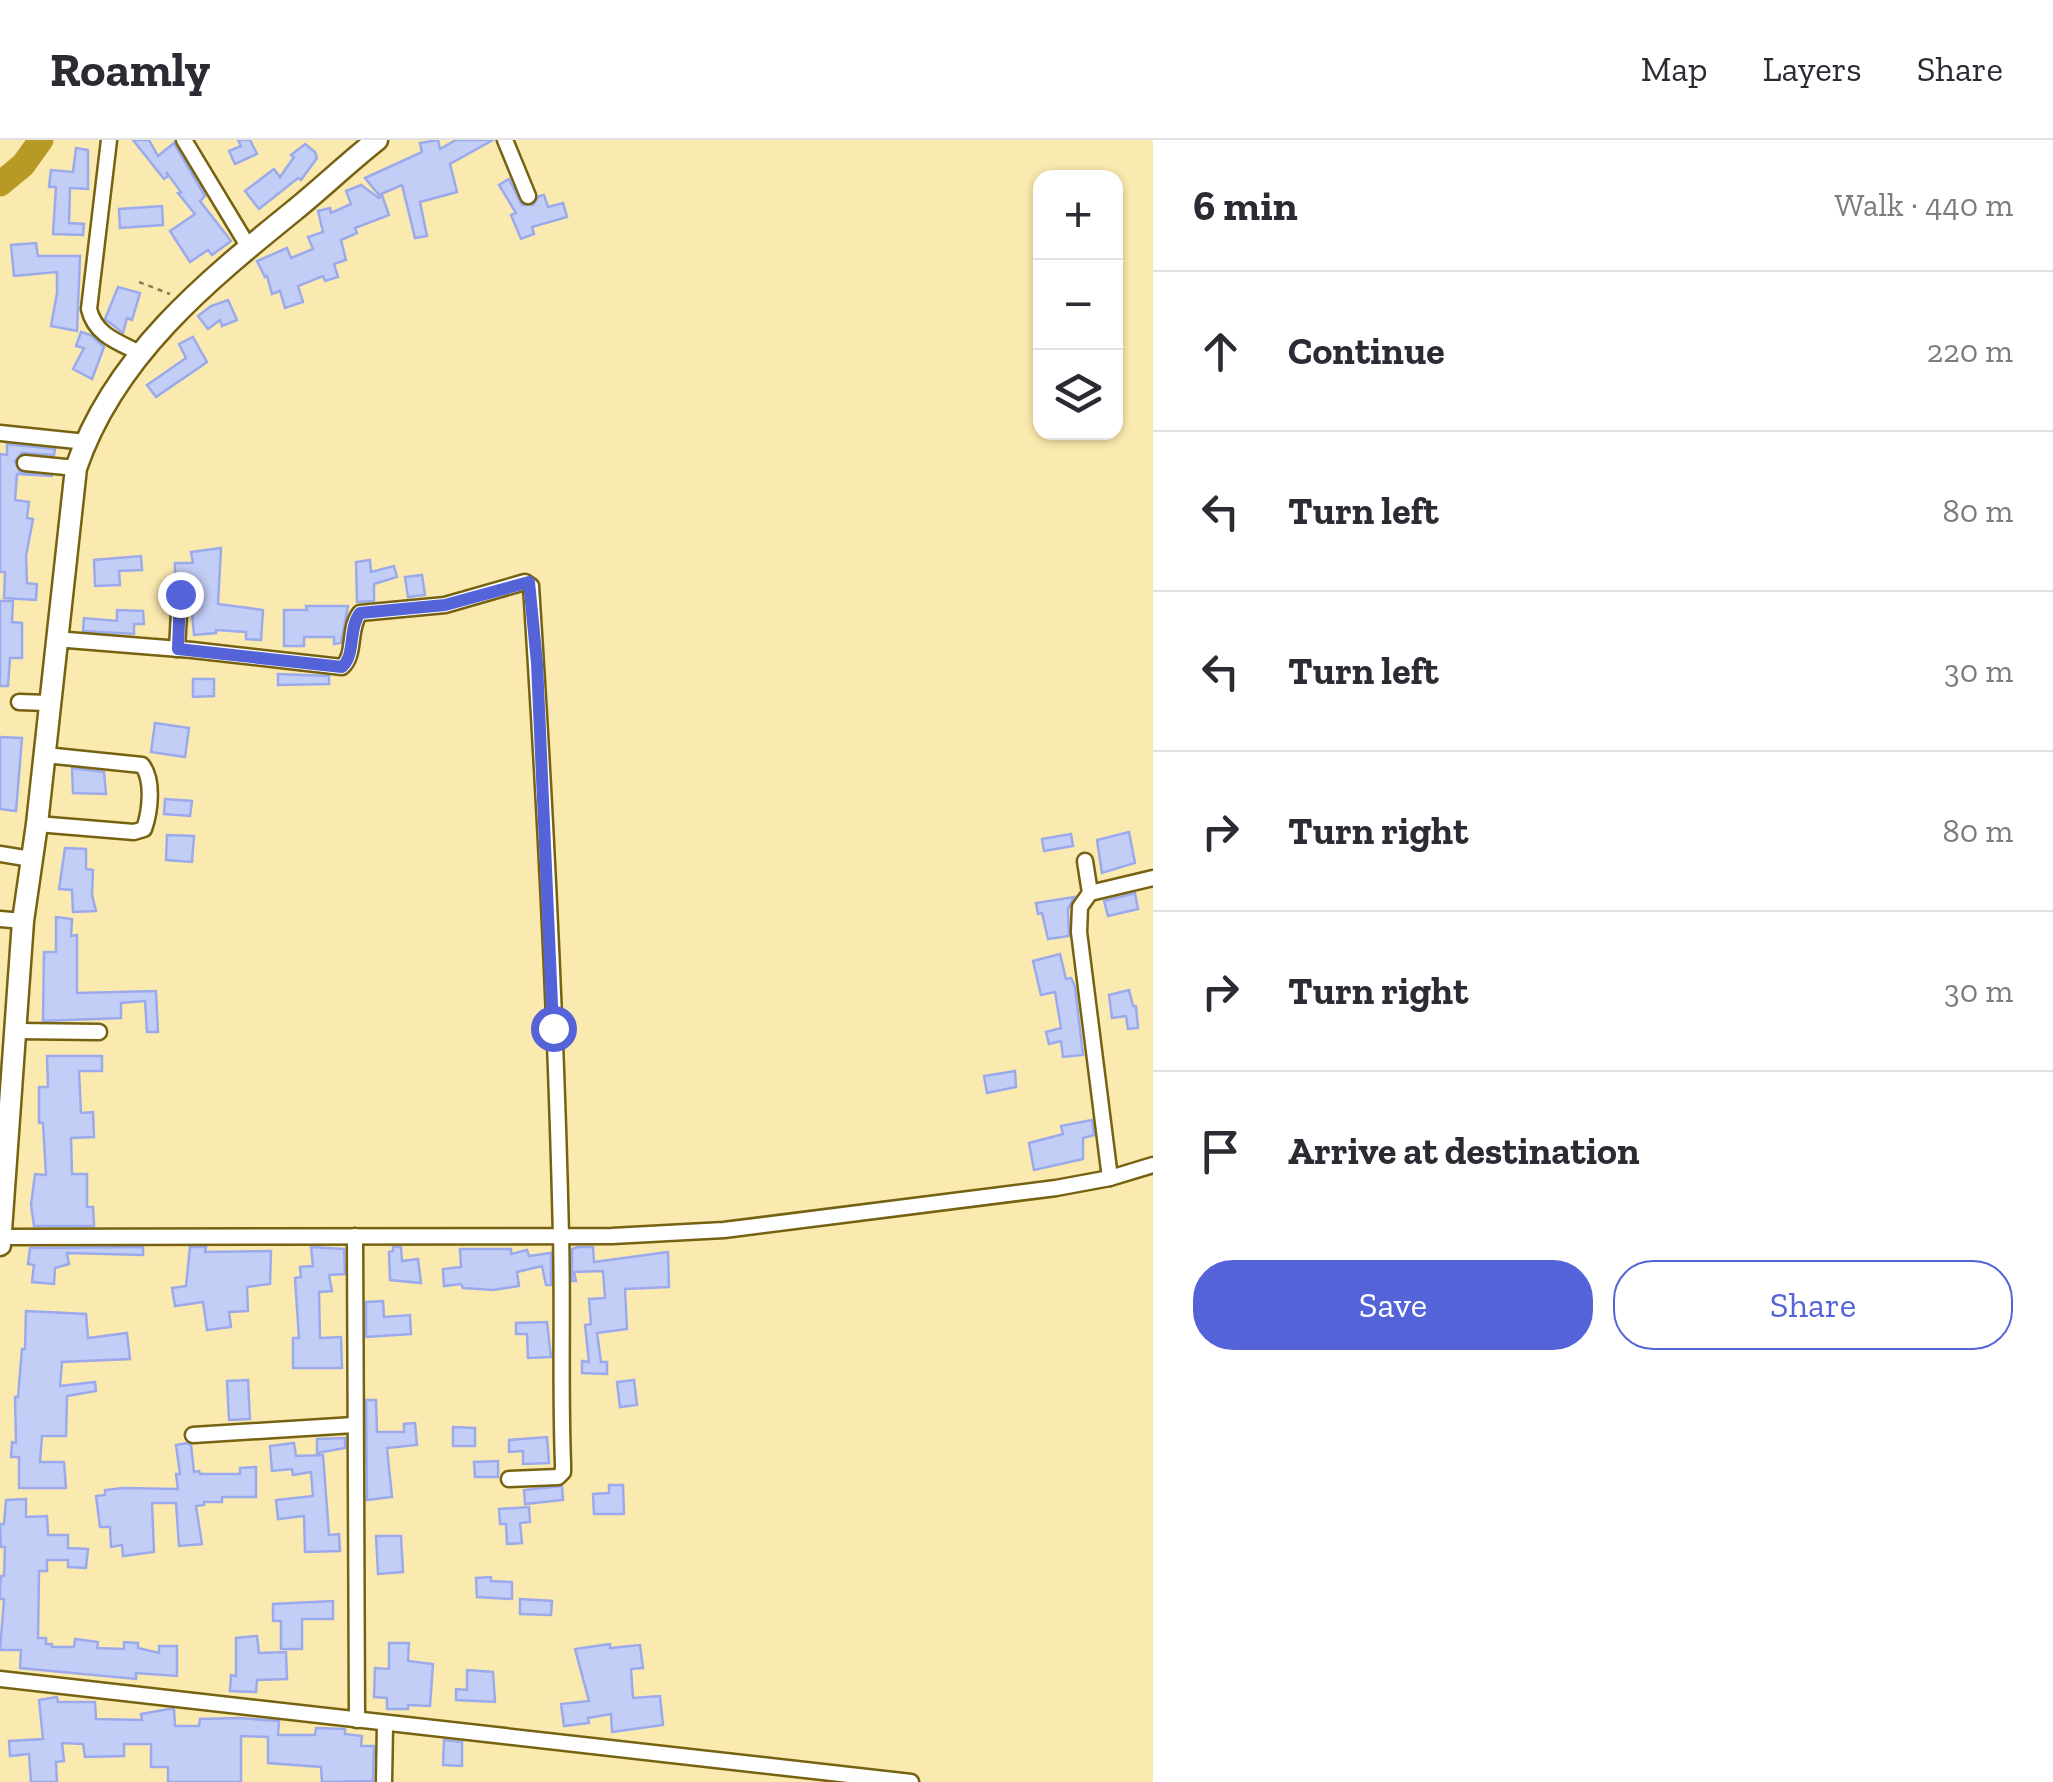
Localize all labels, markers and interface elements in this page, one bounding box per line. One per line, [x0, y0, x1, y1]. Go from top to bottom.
text: Roamly [50, 41, 210, 98]
text: Map [1641, 48, 1708, 90]
text: Layers [1763, 48, 1862, 90]
text: Share [1917, 48, 2003, 90]
map controls [1033, 170, 1123, 440]
button: + [1033, 170, 1123, 260]
text: 6 min [1193, 180, 1298, 231]
text: Walk · 440 m [1835, 186, 2013, 224]
button: − [1033, 260, 1123, 350]
icon: ahead [1193, 324, 1248, 379]
text: Continue [1288, 328, 1445, 374]
text: 220 m [1927, 332, 2013, 370]
button: layers [1033, 350, 1123, 440]
icon: left [1193, 484, 1248, 539]
text: Turn left [1288, 488, 1439, 534]
text: 80 m [1942, 492, 2013, 530]
route end [158, 572, 204, 618]
icon: left [1193, 644, 1248, 699]
text: Turn left [1288, 648, 1439, 694]
text: 30 m [1944, 652, 2013, 690]
icon: right [1193, 804, 1248, 859]
text: Turn right [1288, 808, 1468, 854]
text: 80 m [1942, 812, 2013, 850]
icon: right [1193, 964, 1248, 1019]
text: Turn right [1288, 968, 1468, 1014]
text: 30 m [1944, 972, 2013, 1010]
route start [531, 1006, 577, 1052]
icon: arrive [1193, 1124, 1248, 1179]
text: Arrive at destination [1288, 1128, 1639, 1174]
button: Save [1193, 1260, 1593, 1350]
button: Share [1613, 1260, 2013, 1350]

